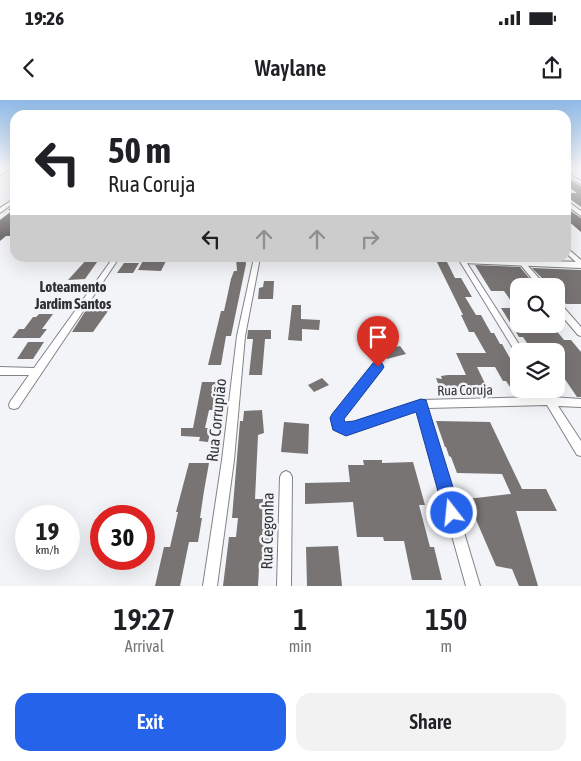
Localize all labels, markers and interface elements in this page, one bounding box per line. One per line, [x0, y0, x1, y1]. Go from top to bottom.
text: 19:26 [25, 7, 64, 29]
icon: back [15, 54, 43, 82]
icon: share [538, 54, 566, 82]
text: Waylane [255, 55, 326, 81]
icon: left [25, 130, 90, 195]
text: 50 m [108, 130, 171, 170]
text: Rua Coruja [108, 171, 196, 197]
icon: left [197, 225, 225, 253]
icon: ahead [250, 225, 278, 253]
icon: ahead [303, 225, 331, 253]
icon: right [356, 225, 384, 253]
district label: Loteamento Jardim Santos [34, 278, 112, 312]
map controls [510, 278, 565, 398]
button: search [510, 278, 565, 333]
pin [357, 316, 399, 367]
icon: arrive [364, 323, 392, 351]
button: layers [510, 343, 565, 398]
street label: Rua Corrupião [203, 378, 230, 463]
street label: Rua Coruja [437, 382, 493, 398]
position arrow [425, 486, 477, 538]
street label: Rua Cegonha [257, 492, 278, 570]
speed limit sign: 30 [90, 505, 155, 570]
text: 19 [36, 517, 59, 545]
text: km/h [36, 543, 59, 557]
text: 19:27 [113, 602, 175, 636]
text: 1 [293, 602, 307, 636]
text: 150 [425, 602, 467, 636]
text: Arrival [125, 637, 164, 655]
text: min [289, 637, 312, 655]
text: m [441, 637, 452, 655]
button: Exit [15, 693, 286, 751]
button: Share [296, 693, 566, 751]

